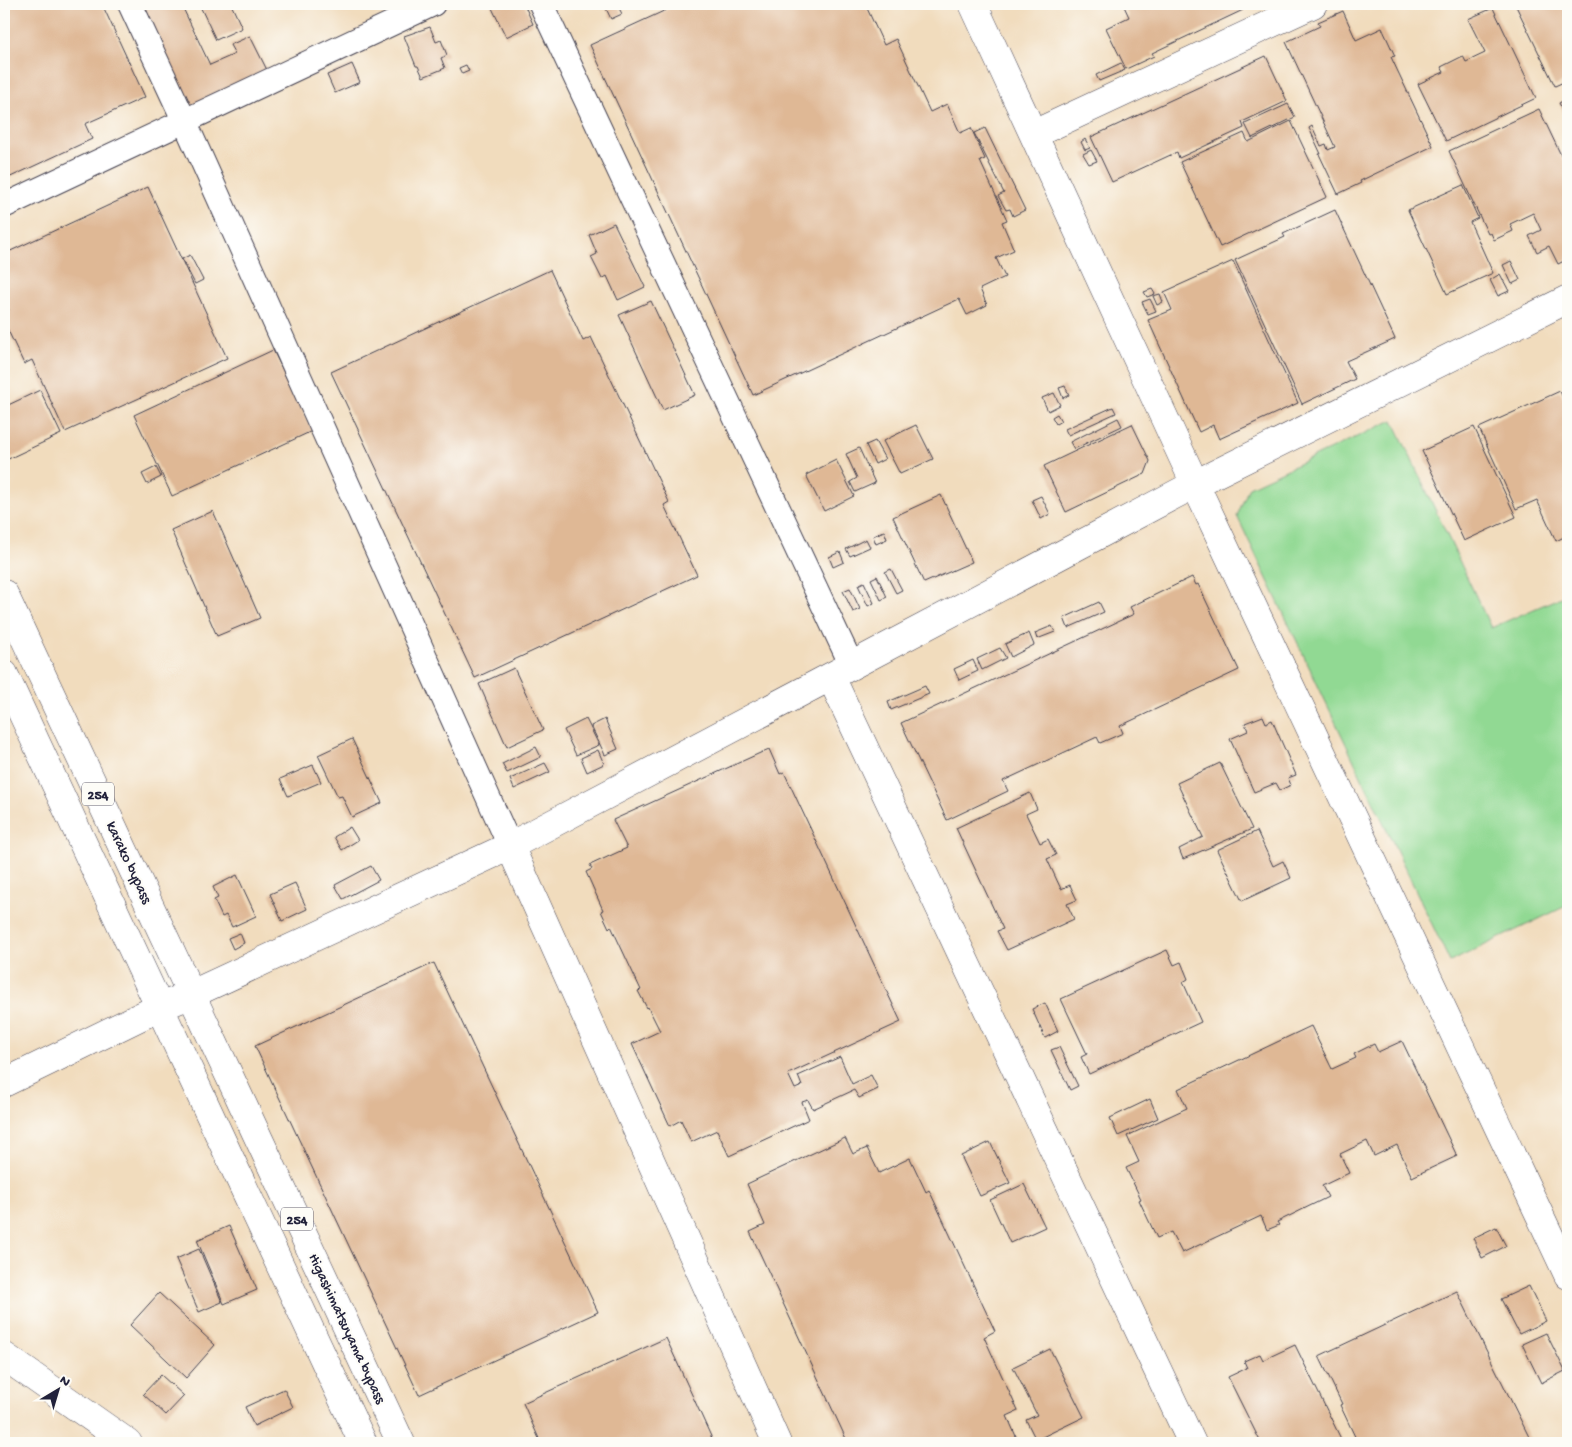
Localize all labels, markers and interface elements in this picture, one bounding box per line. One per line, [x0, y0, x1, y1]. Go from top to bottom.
road number: 254 [82, 782, 114, 806]
street label: karako bypass [101, 819, 155, 907]
road number: 254 [281, 1208, 313, 1230]
street label: Higashimatsuyama bypass [303, 1251, 389, 1407]
north arrow [32, 1364, 82, 1414]
text: N [56, 1372, 73, 1391]

